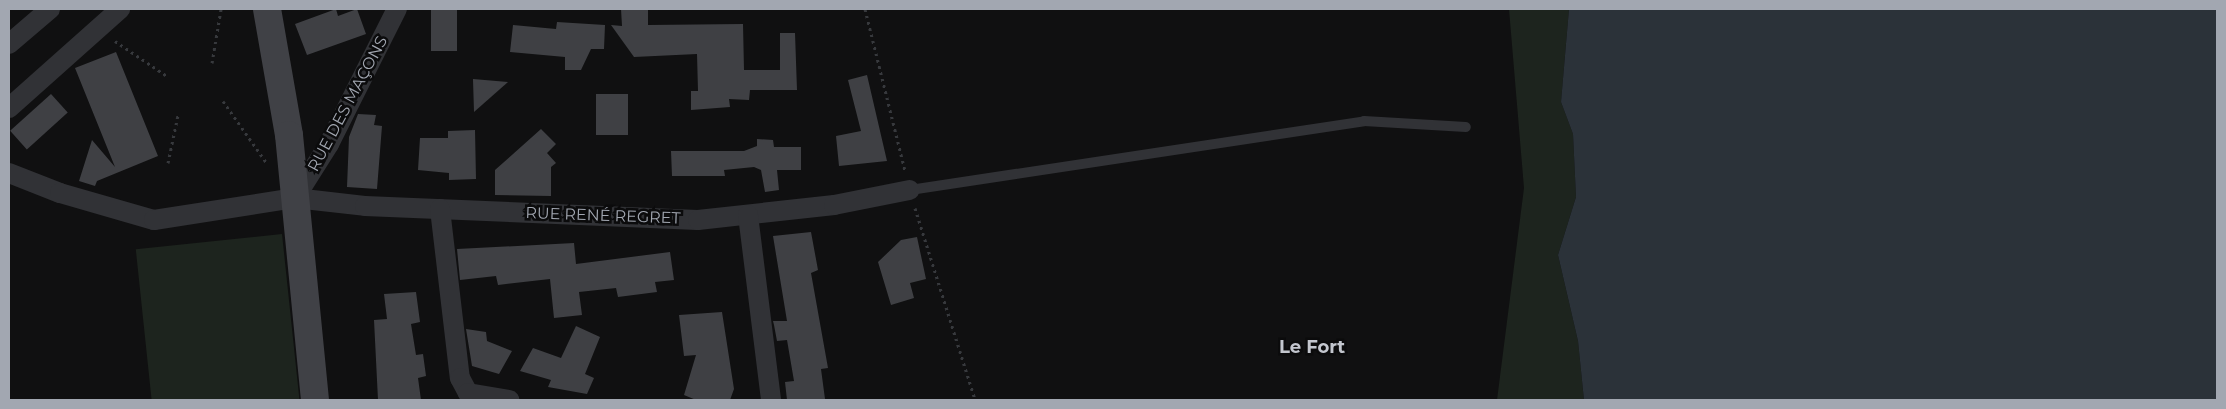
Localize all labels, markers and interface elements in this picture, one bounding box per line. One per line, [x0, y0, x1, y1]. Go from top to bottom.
street label: RUE DES MAÇONS [304, 33, 392, 175]
street label: RUE RENÉ REGRET [525, 204, 681, 228]
district label: Le Fort [1279, 336, 1345, 358]

